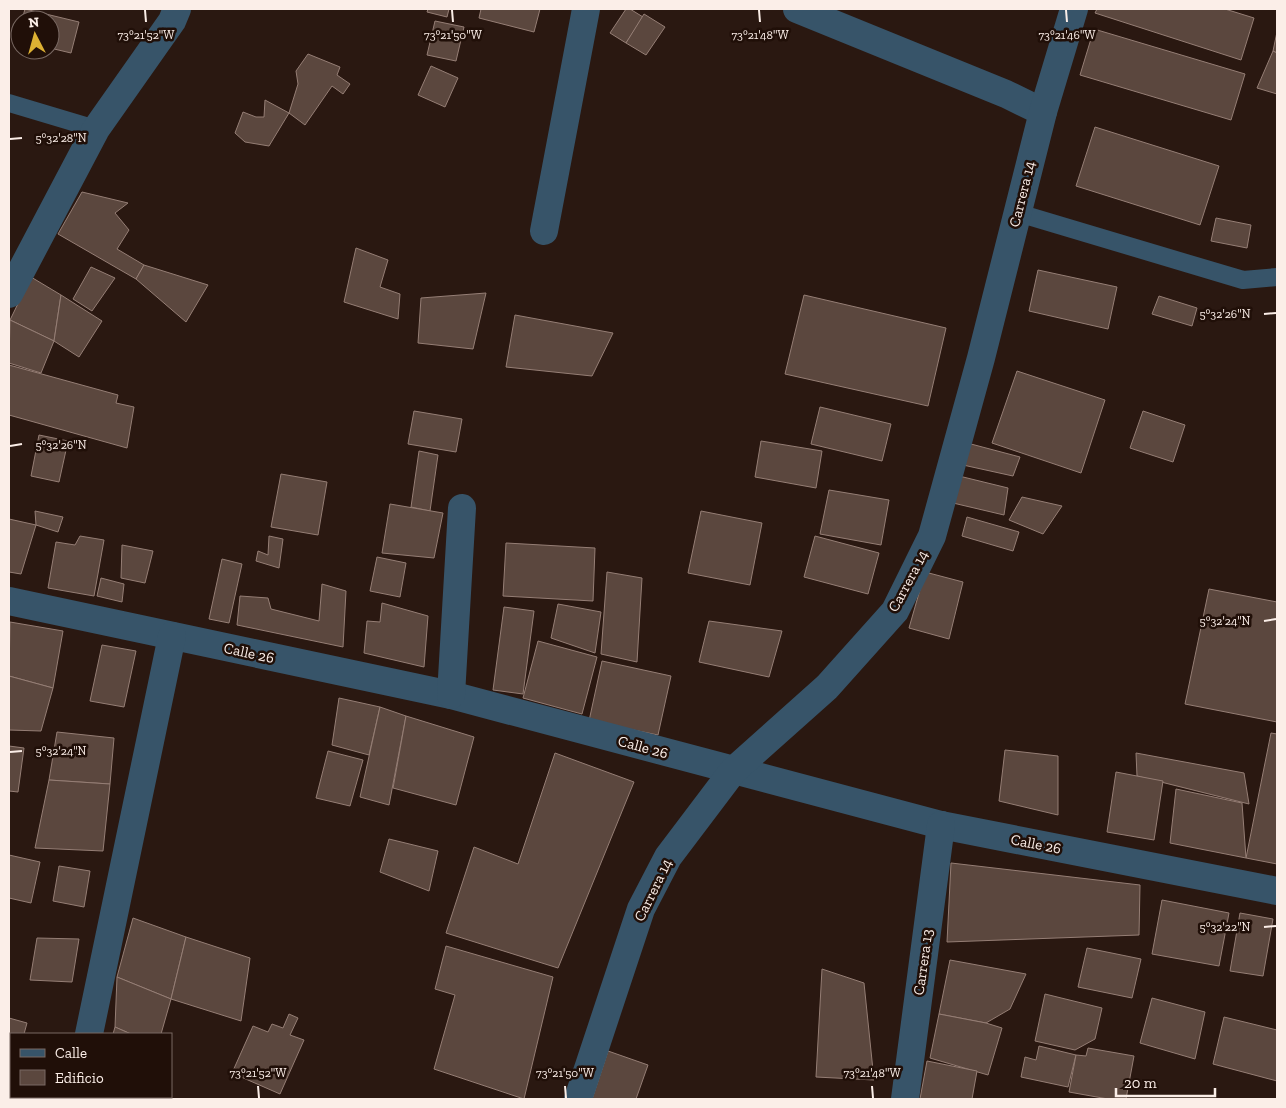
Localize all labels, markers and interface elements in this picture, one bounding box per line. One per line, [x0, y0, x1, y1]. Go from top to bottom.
north arrow [10, 10, 60, 60]
text: N [28, 14, 40, 32]
text: 73°21'52"W [117, 28, 175, 42]
text: 73°21'50"W [424, 28, 483, 42]
text: 73°21'48"W [731, 28, 789, 42]
text: 73°21'46"W [1038, 28, 1096, 42]
text: 5°32'28"N [35, 131, 87, 145]
street label: Carrera 14 [1005, 159, 1039, 229]
text: 5°32'26"N [1199, 307, 1251, 321]
text: 5°32'26"N [35, 438, 87, 452]
street label: Carrera 14 [884, 547, 932, 615]
text: 5°32'24"N [1200, 614, 1251, 628]
street label: Calle 26 [222, 639, 276, 667]
street label: Calle 26 [616, 732, 670, 762]
text: 5°32'24"N [36, 744, 87, 758]
street label: Calle 26 [1009, 830, 1063, 858]
street label: Carrera 14 [630, 856, 676, 924]
text: 5°32'22"N [1200, 920, 1251, 934]
street label: Carrera 13 [909, 928, 937, 996]
legend [10, 1033, 172, 1098]
text: Calle [55, 1044, 87, 1062]
text: 73°21'52"W [229, 1066, 287, 1080]
text: 73°21'50"W [536, 1066, 595, 1080]
text: 73°21'48"W [843, 1066, 901, 1080]
scale bar [1116, 1066, 1215, 1098]
text: Edificio [55, 1069, 104, 1087]
text: 20 m [1124, 1074, 1157, 1092]

